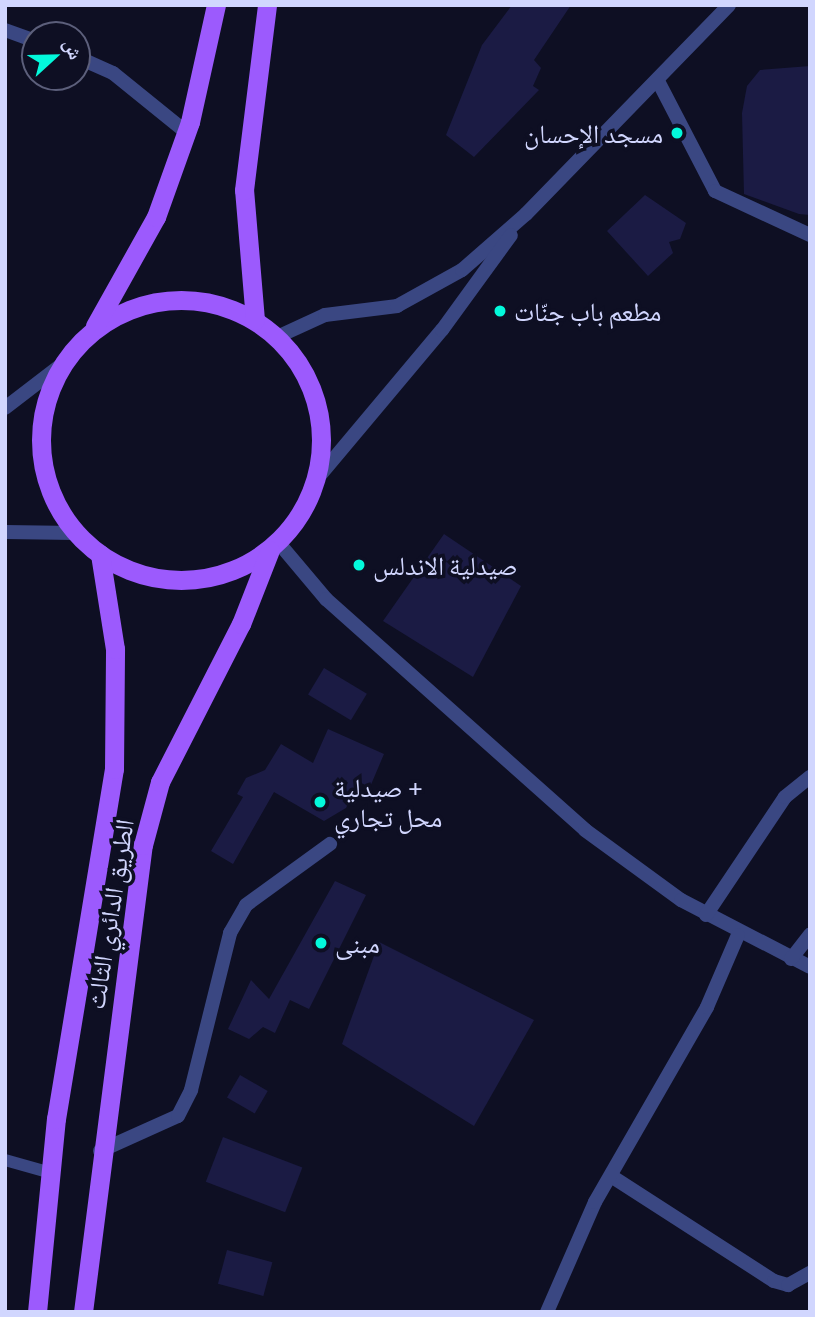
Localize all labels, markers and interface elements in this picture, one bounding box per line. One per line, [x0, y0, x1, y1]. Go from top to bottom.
north arrow [21, 21, 91, 91]
text: ش [60, 35, 89, 62]
place label: مسجد الإحسان [524, 117, 663, 149]
marker: مسجد الإحسان [669, 125, 685, 141]
place label: مطعم باب جنّات [514, 295, 661, 327]
marker: مطعم باب جنّات [492, 303, 508, 319]
place label: صيدلية الاندلس [373, 549, 518, 581]
marker: صيدلية الاندلس [351, 557, 367, 573]
place label: صيدلية + محل تجاري [334, 771, 442, 832]
marker: صيدلية + محل تجاري [312, 794, 328, 810]
street label: الطريق الدائري الثالث [79, 817, 139, 1011]
place label: مبنى [335, 927, 380, 959]
marker: مبنى [313, 935, 329, 951]

